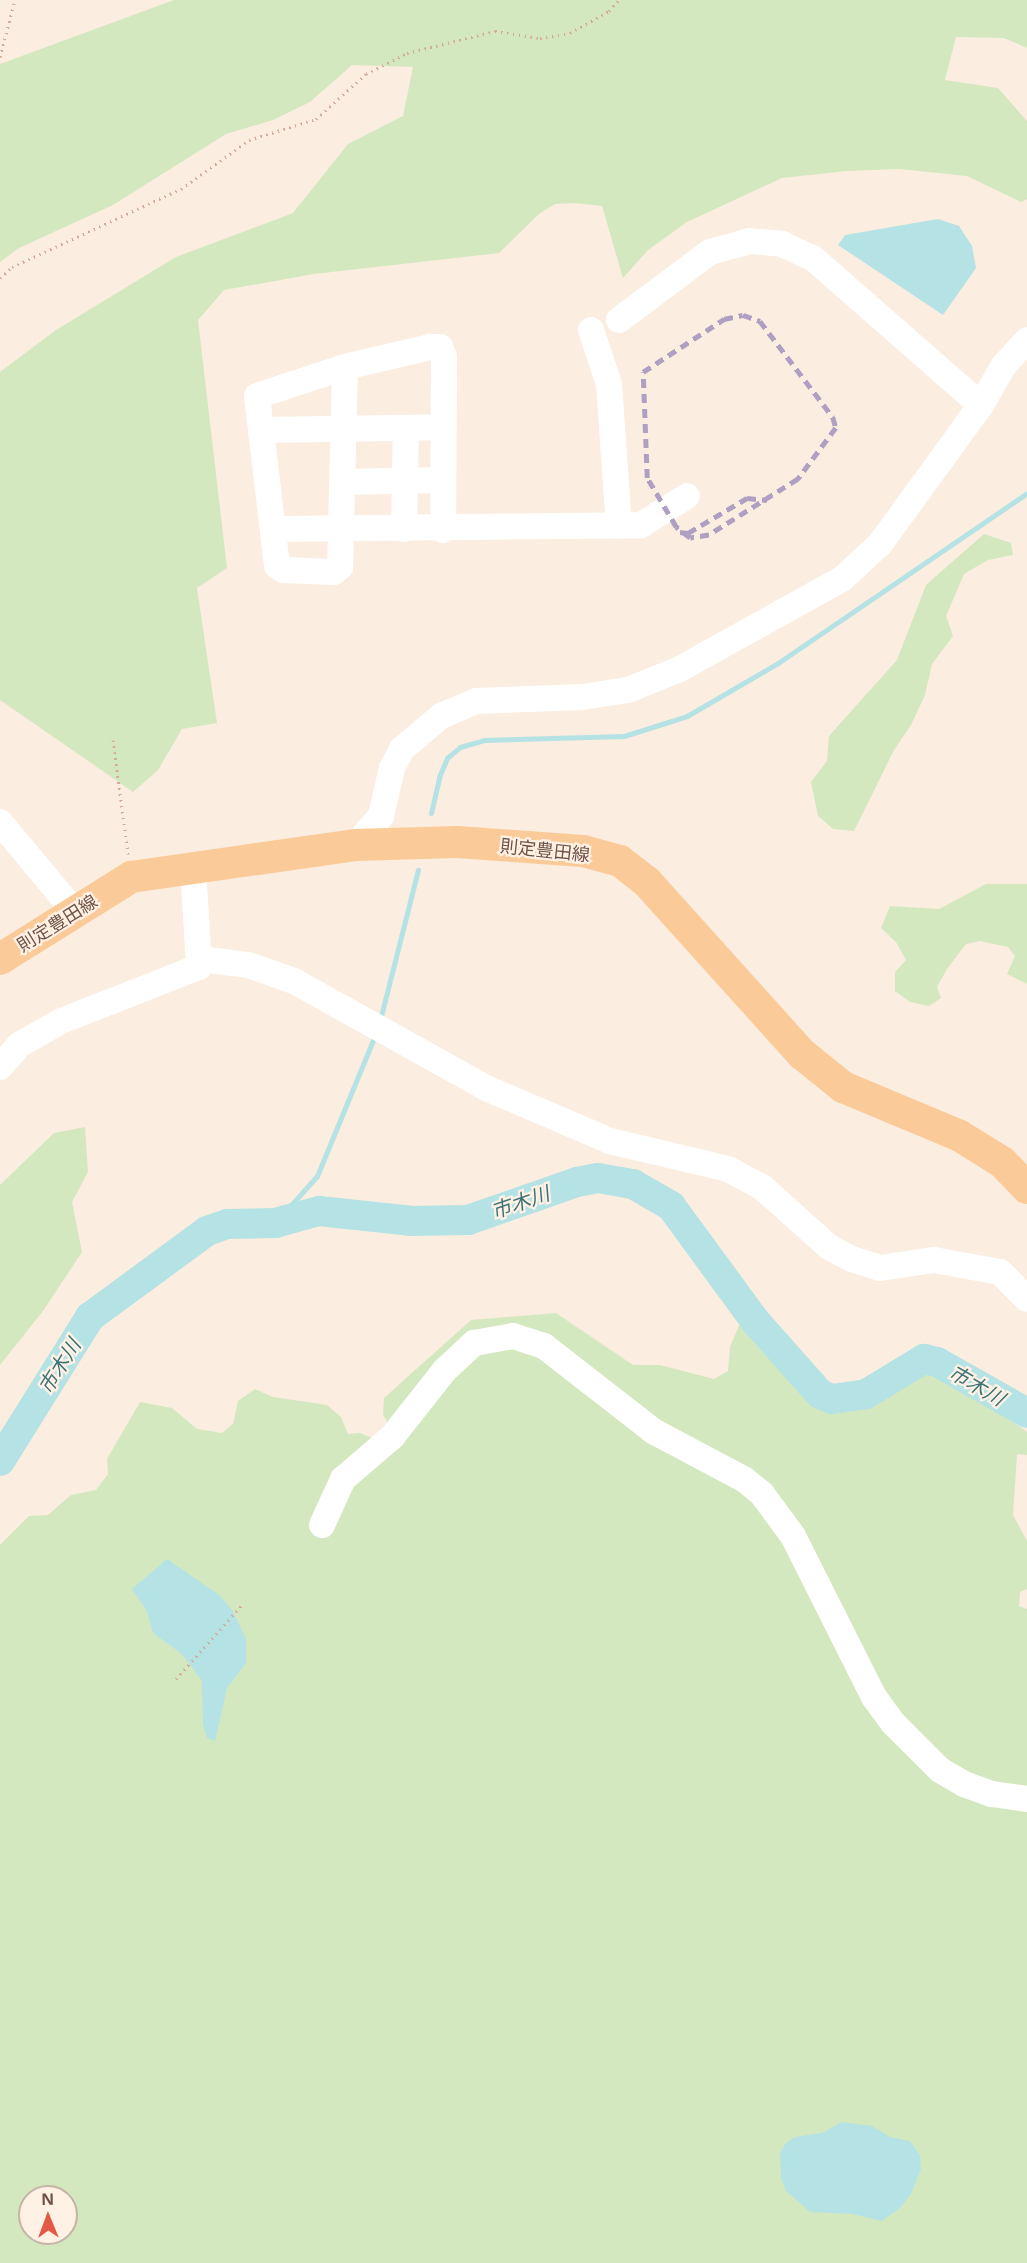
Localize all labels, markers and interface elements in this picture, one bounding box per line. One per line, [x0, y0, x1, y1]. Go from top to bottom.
street label: 則定豊田線 [499, 835, 591, 865]
street label: 則定豊田線 [13, 890, 101, 956]
water label: 市木川 [488, 1181, 552, 1223]
water label: 市木川 [33, 1334, 85, 1398]
water label: 市木川 [945, 1360, 1009, 1410]
north arrow [18, 2185, 78, 2245]
text: N [41, 2188, 54, 2210]

